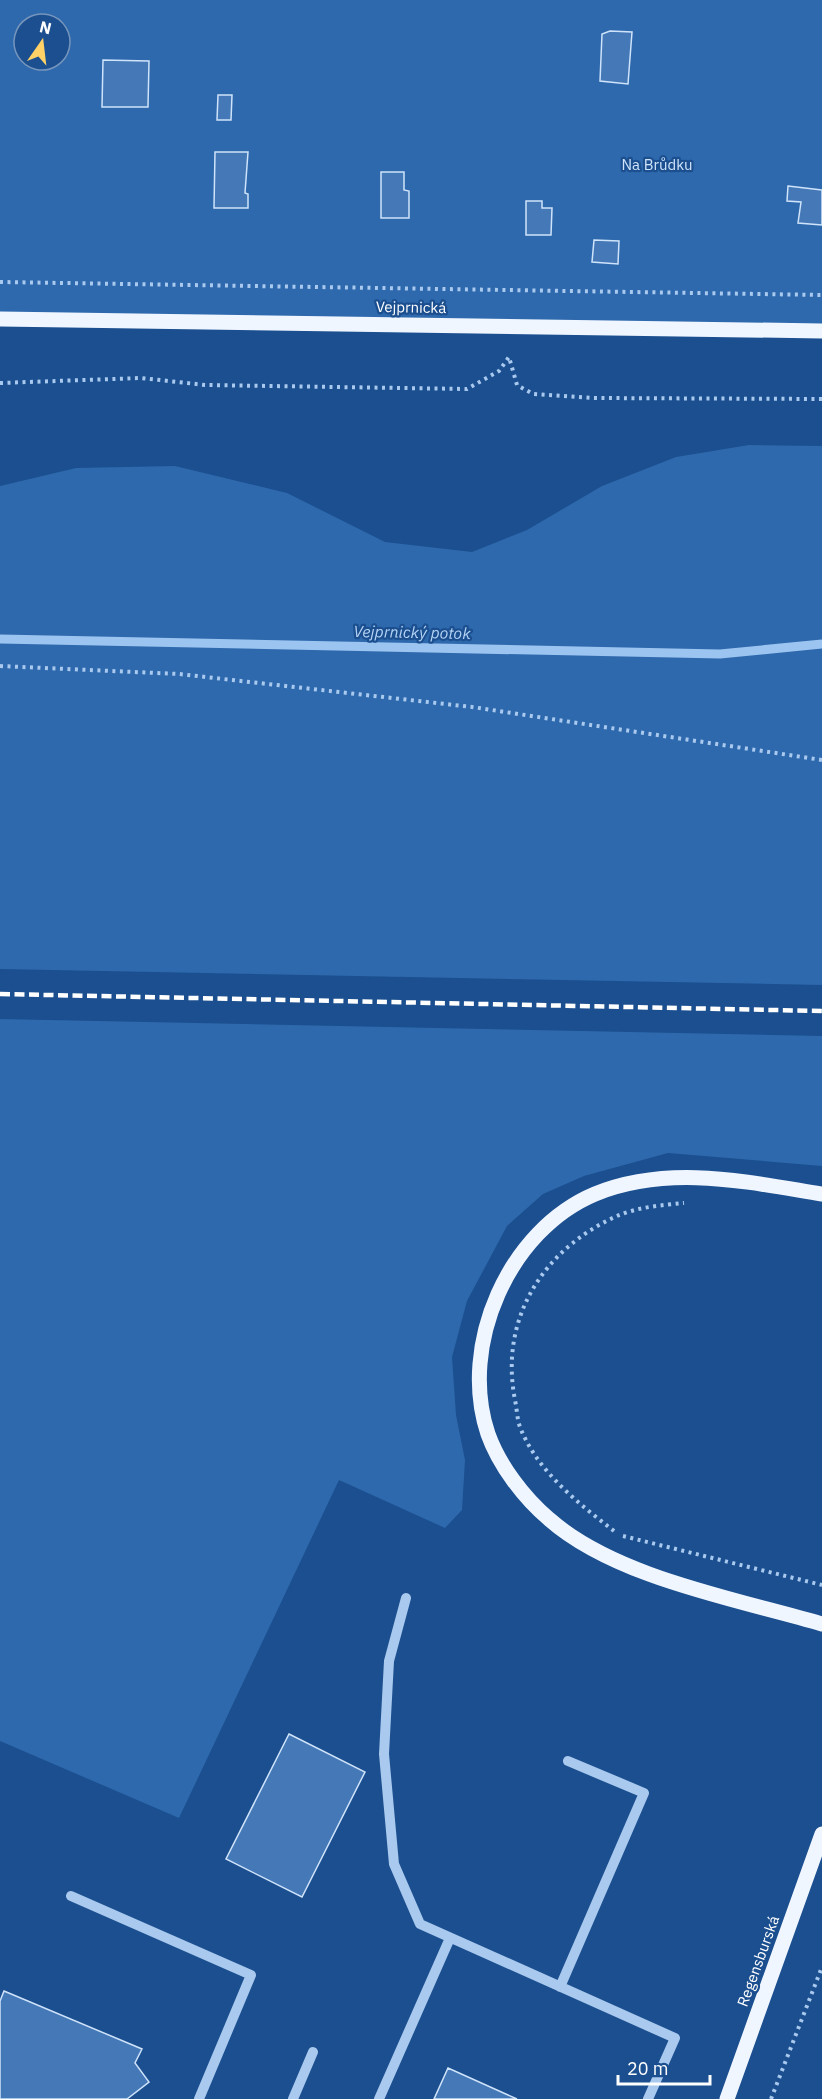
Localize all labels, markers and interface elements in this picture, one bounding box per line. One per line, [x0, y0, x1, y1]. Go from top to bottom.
north arrow [12, 12, 72, 72]
text: N [38, 16, 54, 39]
park label: Na Brůdku [622, 155, 692, 174]
street label: Vejprnická [376, 297, 446, 317]
water label: Vejprnický potok [353, 621, 471, 643]
street label: Regensburská [733, 1913, 783, 2009]
scale bar [618, 2048, 710, 2086]
text: 20 m [627, 2057, 669, 2080]

